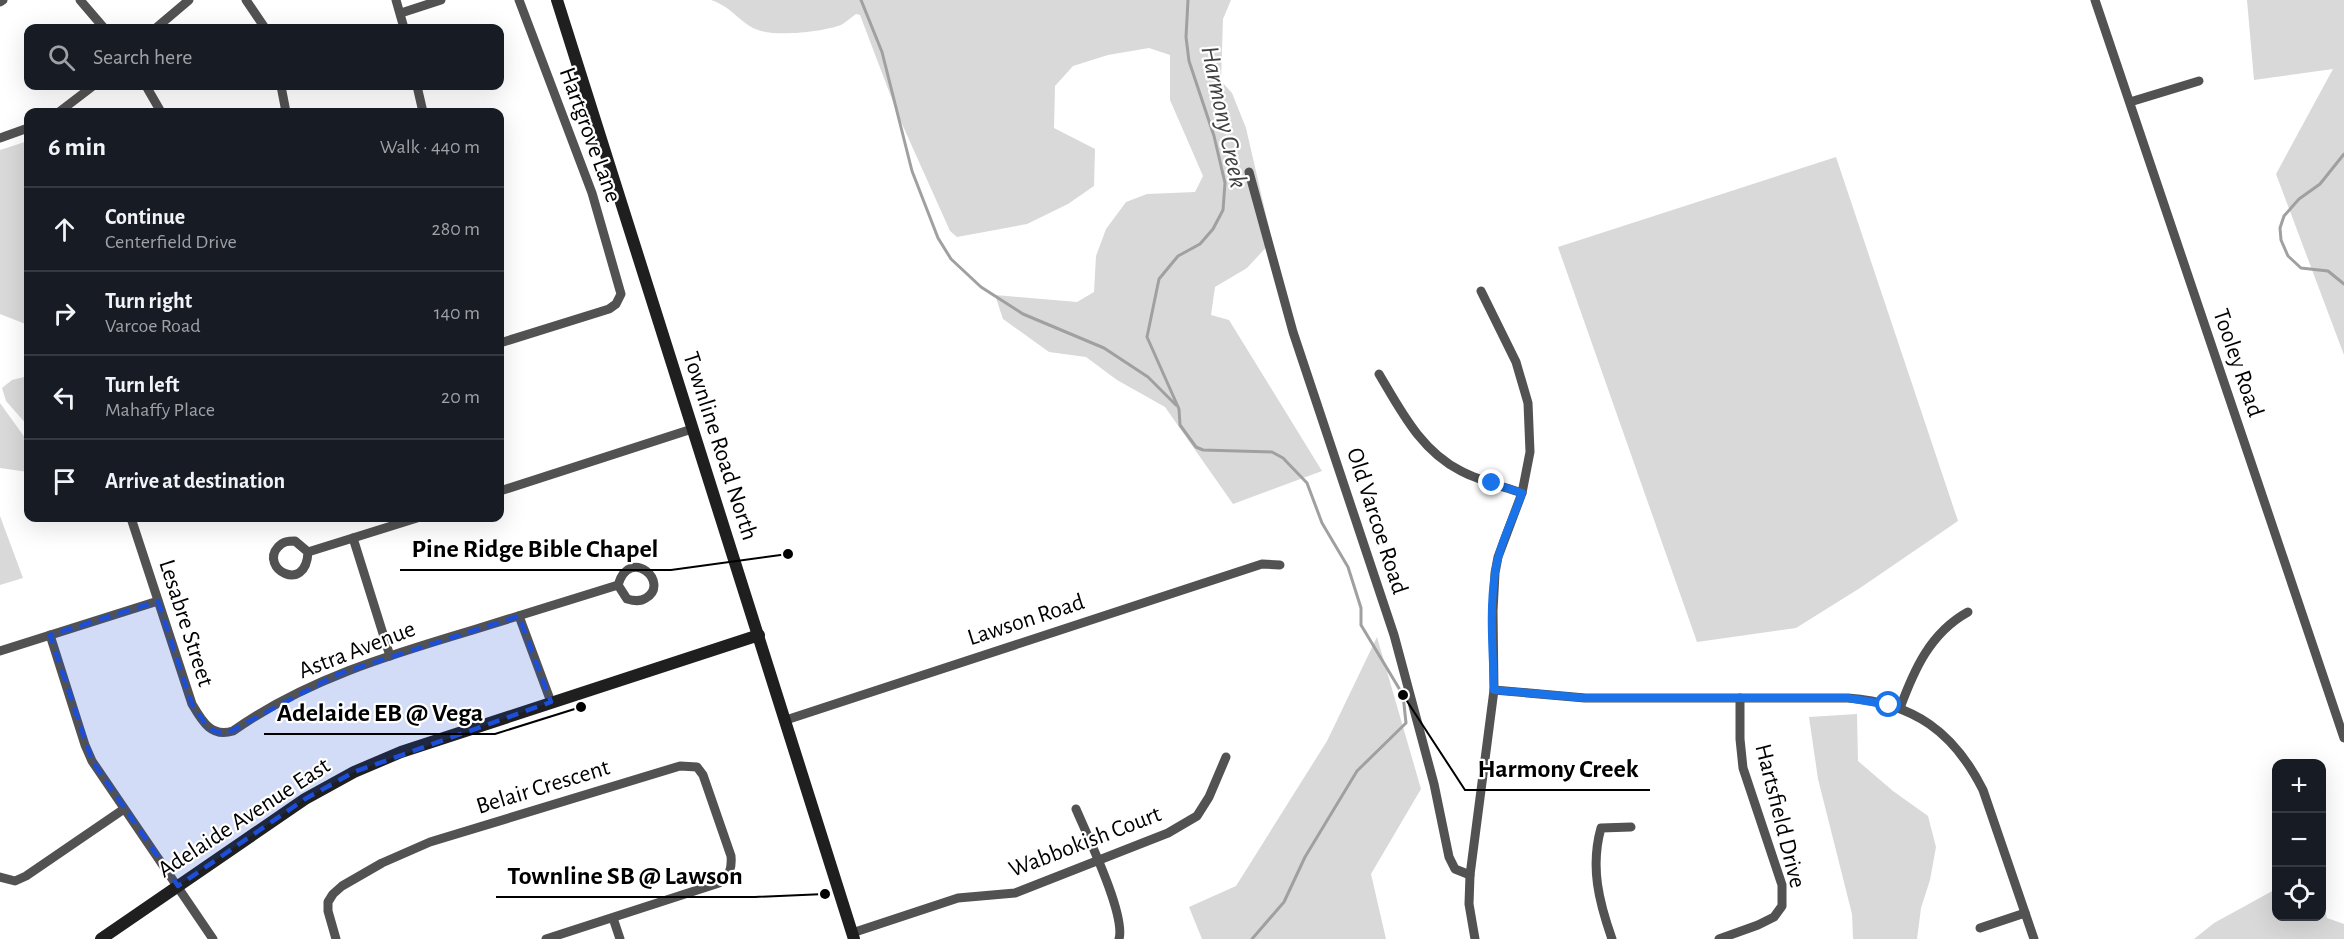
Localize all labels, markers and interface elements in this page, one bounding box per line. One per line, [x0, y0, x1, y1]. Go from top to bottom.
search box [24, 24, 504, 90]
icon: search [45, 41, 78, 74]
water label: Harmony Creek [1196, 44, 1252, 190]
text: Search here [93, 46, 192, 68]
street label: Hartgrove Lane [554, 64, 626, 206]
text: 6 min [48, 134, 106, 160]
text: Walk · 440 m [380, 137, 480, 157]
text: Continue [105, 206, 185, 228]
icon: ahead [48, 213, 81, 246]
text: 280 m [432, 219, 480, 239]
text: Centerfield Drive [105, 232, 237, 252]
text: Turn right [105, 290, 192, 312]
icon: right [48, 297, 81, 330]
text: 140 m [434, 303, 480, 323]
street label: Tooley Road [2208, 306, 2268, 420]
text: Varcoe Road [105, 316, 201, 336]
street label: Townline Road North [678, 349, 762, 543]
text: Turn left [105, 374, 179, 396]
icon: left [48, 381, 81, 414]
text: 20 m [441, 387, 480, 407]
text: Mahaffy Place [105, 400, 215, 420]
street label: Old Varcoe Road [1342, 445, 1412, 597]
icon: arrive [48, 465, 81, 498]
route end [1478, 469, 1504, 495]
text: Arrive at destination [105, 470, 285, 492]
callout: Pine Ridge Bible Chapel [400, 526, 671, 570]
text: Pine Ridge Bible Chapel [412, 536, 658, 562]
street label: Lesabre Street [154, 557, 218, 690]
street label: Lawson Road [965, 590, 1087, 650]
street label: Astra Avenue [295, 617, 419, 683]
callout: Adelaide EB @ Vega [264, 690, 495, 734]
route start [1875, 691, 1901, 717]
text: Adelaide EB @ Vega [277, 700, 483, 726]
street label: Hartsfield Drive [1750, 741, 1810, 891]
callout: Harmony Creek [1465, 746, 1650, 790]
street label: Adelaide Avenue East [154, 753, 335, 882]
street label: Belair Crescent [473, 755, 613, 819]
text: Harmony Creek [1477, 756, 1639, 782]
map controls [2272, 759, 2326, 921]
button: + [2272, 759, 2326, 813]
street label: Wabbokish Court [1006, 802, 1165, 882]
button: − [2272, 813, 2326, 867]
callout: Townline SB @ Lawson [496, 853, 755, 897]
text: Townline SB @ Lawson [507, 863, 743, 889]
button: locate [2272, 867, 2326, 921]

